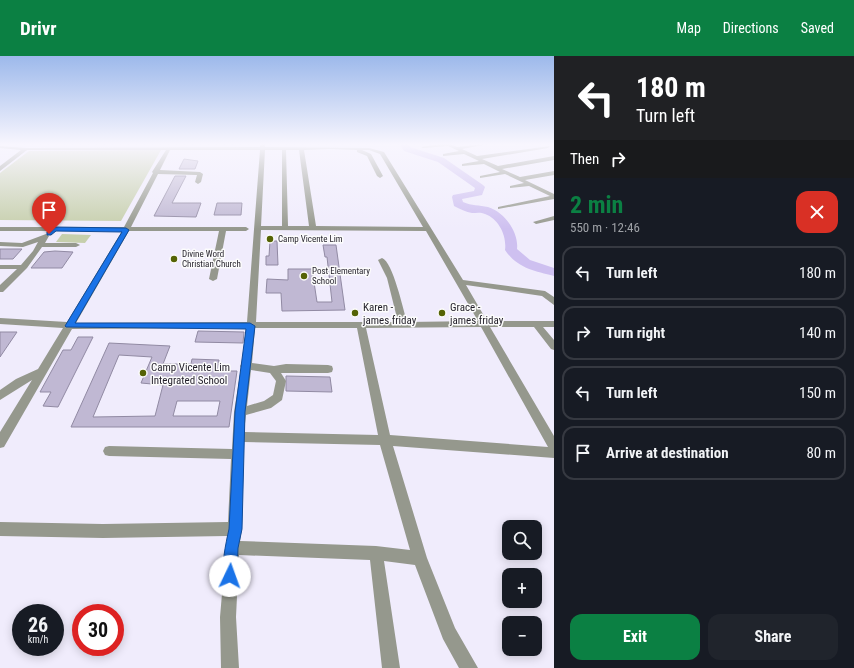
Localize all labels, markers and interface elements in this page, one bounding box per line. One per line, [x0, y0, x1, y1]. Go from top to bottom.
text: Drivr [20, 17, 57, 40]
text: Map [677, 20, 701, 36]
text: Directions [723, 20, 779, 36]
text: Saved [801, 20, 834, 36]
text: 180 m [636, 71, 706, 104]
icon: left [570, 72, 622, 124]
text: Turn left [636, 105, 695, 126]
icon: right [607, 148, 629, 170]
text: Then [570, 150, 599, 168]
text: 2 min [570, 191, 623, 219]
button: close [796, 191, 838, 233]
pin [32, 193, 66, 234]
icon: arrive [38, 199, 60, 221]
text: 550 m · 12:46 [570, 220, 640, 235]
marker: Camp Vicente Lim [265, 234, 275, 244]
place label: Camp Vicente Lim [278, 234, 343, 244]
place label: Divine Word Christian Church [182, 249, 241, 269]
marker: Divine Word Christian Church [169, 254, 179, 264]
icon: left [572, 262, 594, 284]
text: Turn left [606, 264, 657, 282]
text: 180 m [799, 264, 836, 282]
place label: Post Elementary School [312, 266, 370, 286]
marker: Post Elementary School [299, 271, 309, 281]
place label: Karen - james friday [362, 301, 417, 327]
place label: Grace - james friday [449, 301, 504, 327]
marker: Karen - james friday [350, 308, 360, 318]
marker: Grace - james friday [437, 308, 447, 318]
icon: right [572, 322, 594, 344]
text: Turn right [606, 324, 665, 342]
text: 140 m [799, 324, 836, 342]
place label: Camp Vicente Lim Integrated School [151, 361, 230, 387]
marker: Camp Vicente Lim Integrated School [138, 368, 148, 378]
icon: left [572, 382, 594, 404]
text: Turn left [606, 384, 657, 402]
text: 150 m [799, 384, 836, 402]
icon: arrive [572, 442, 594, 464]
text: Arrive at destination [606, 444, 729, 462]
text: 80 m [806, 444, 836, 462]
map controls [502, 520, 542, 656]
button: search [502, 520, 542, 560]
position arrow [209, 555, 251, 597]
button: + [502, 568, 542, 608]
speed limit sign: 30 [72, 604, 124, 656]
text: 26 [28, 613, 48, 637]
button: Exit [570, 614, 700, 660]
button: Share [708, 614, 838, 660]
button: − [502, 616, 542, 656]
text: km/h [28, 634, 48, 645]

